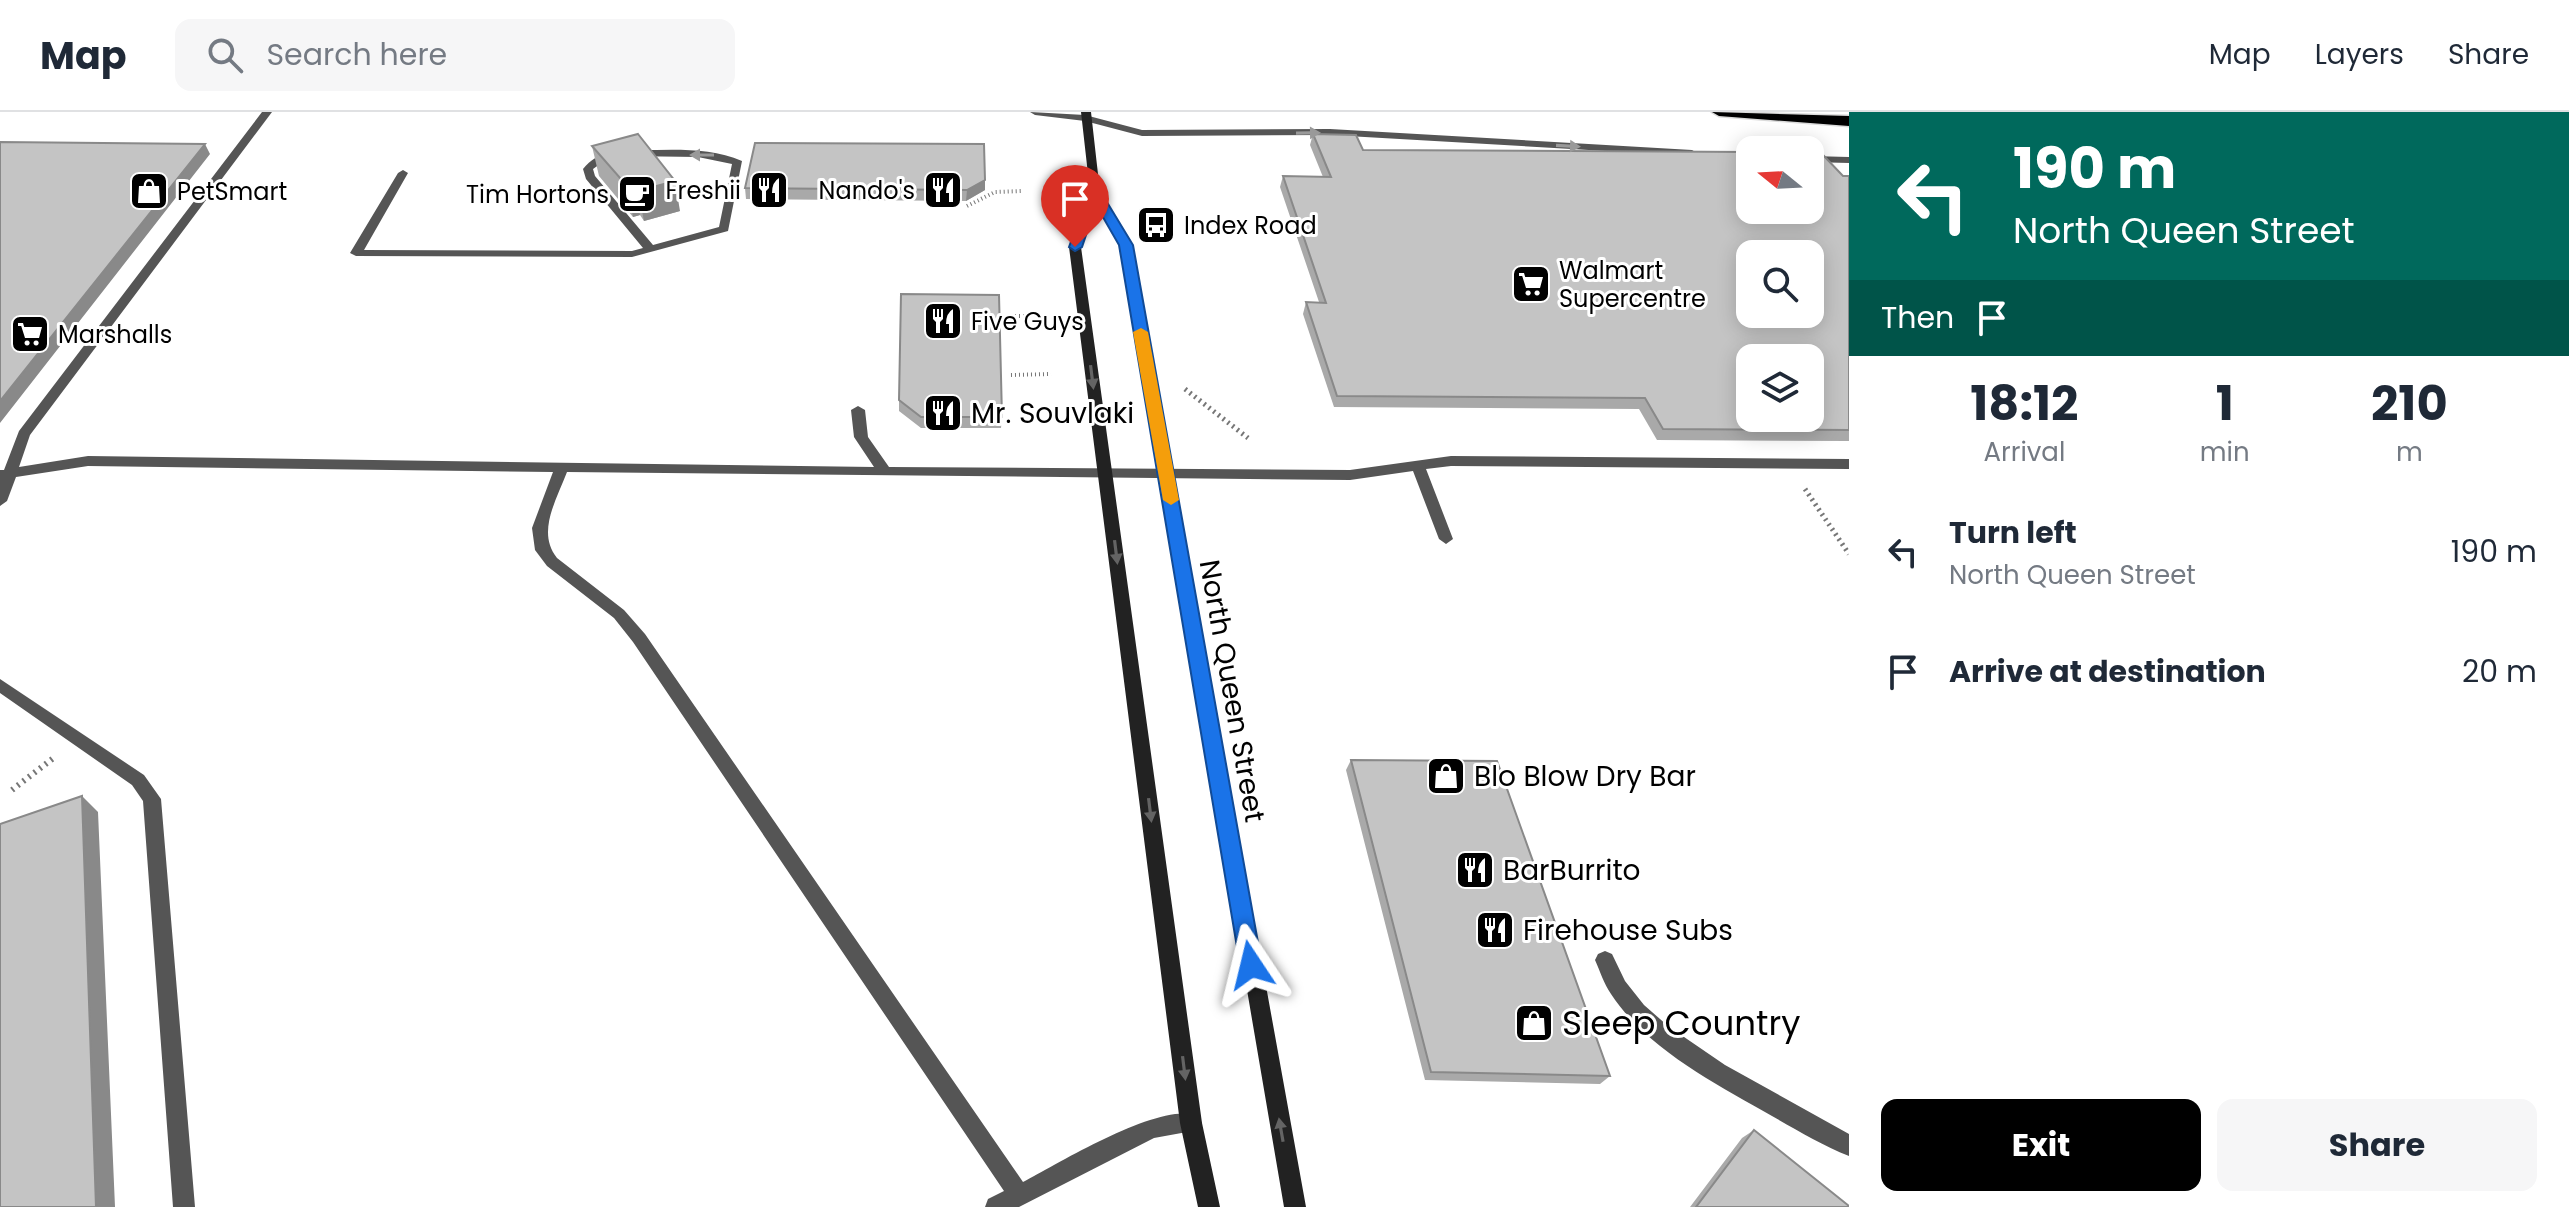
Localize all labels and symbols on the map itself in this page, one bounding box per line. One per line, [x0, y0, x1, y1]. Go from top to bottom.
one-way arrow [1296, 126, 1321, 139]
north arrow [1736, 136, 1824, 224]
one-way arrow [1556, 140, 1581, 153]
one-way arrow [689, 149, 714, 161]
pin [1041, 165, 1109, 247]
restaurant icon: Freshii [748, 169, 790, 211]
restaurant icon: Nando's [922, 169, 964, 211]
shop icon: PetSmart [128, 170, 170, 212]
cafe icon: Tim Hortons [616, 173, 658, 215]
place label: Freshii [665, 174, 741, 207]
place label: Nando's [819, 174, 915, 207]
place label: PetSmart [177, 175, 287, 208]
place label: Tim Hortons [466, 178, 609, 211]
bus stop icon: Index Road [1135, 204, 1177, 246]
place label: Index Road [1184, 209, 1317, 242]
place label: Walmart Supercentre [1559, 254, 1706, 315]
supermarket icon: Walmart Supercentre [1510, 263, 1552, 305]
restaurant icon: Five Guys [922, 300, 964, 342]
place label: Five Guys [971, 305, 1084, 338]
supermarket icon: Marshalls [9, 313, 51, 355]
place label: Marshalls [58, 318, 172, 351]
one-way arrow [1086, 365, 1099, 390]
restaurant icon: Mr. Souvlaki [922, 392, 964, 434]
place label: Mr. Souvlaki [971, 394, 1134, 433]
one-way arrow [1110, 540, 1123, 565]
street label: North Queen Street [1190, 557, 1274, 825]
shop icon: Blo Blow Dry Bar [1425, 755, 1467, 797]
place label: Blo Blow Dry Bar [1474, 757, 1696, 796]
one-way arrow [1144, 798, 1157, 823]
restaurant icon: BarBurrito [1454, 849, 1496, 891]
place label: BarBurrito [1503, 851, 1641, 890]
restaurant icon: Firehouse Subs [1474, 909, 1516, 951]
place label: Firehouse Subs [1523, 911, 1733, 950]
position arrow [1209, 923, 1293, 1007]
place label: Sleep Country [1562, 999, 1800, 1047]
shop icon: Sleep Country [1513, 1002, 1555, 1044]
one-way arrow [1178, 1056, 1191, 1081]
one-way arrow [1275, 1117, 1287, 1142]

